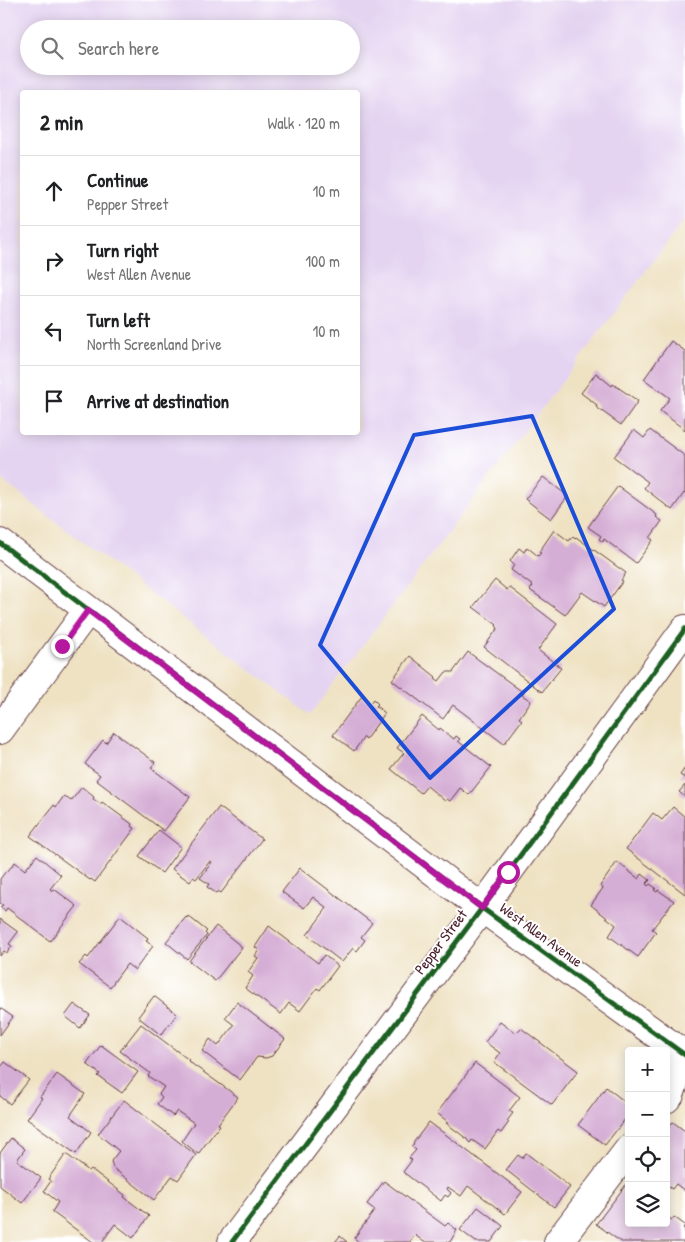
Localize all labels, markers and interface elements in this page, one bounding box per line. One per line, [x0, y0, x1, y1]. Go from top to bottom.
search box [20, 20, 360, 75]
icon: search [38, 34, 66, 62]
text: Search here [78, 35, 159, 61]
text: 2 min [40, 108, 83, 137]
text: Walk · 120 m [267, 112, 340, 134]
text: Continue [87, 167, 148, 193]
icon: ahead [40, 177, 68, 205]
text: 10 m [312, 180, 340, 202]
text: Pepper Street [87, 193, 168, 215]
text: Turn right [87, 237, 158, 263]
icon: right [40, 247, 68, 275]
text: 100 m [305, 250, 340, 272]
text: West Allen Avenue [87, 263, 191, 285]
text: Turn left [87, 307, 150, 333]
icon: left [40, 317, 68, 345]
text: 10 m [312, 320, 340, 342]
text: North Screenland Drive [87, 333, 222, 355]
icon: arrive [40, 387, 68, 415]
text: Arrive at destination [87, 388, 229, 414]
route end [51, 635, 74, 658]
route start [497, 861, 520, 884]
street label: West Allen Avenue [496, 897, 587, 972]
street label: Pepper Street [409, 904, 472, 978]
map controls [625, 1047, 670, 1227]
button: + [625, 1047, 670, 1092]
button: − [625, 1092, 670, 1137]
button: locate [625, 1137, 670, 1182]
button: layers [625, 1182, 670, 1227]

